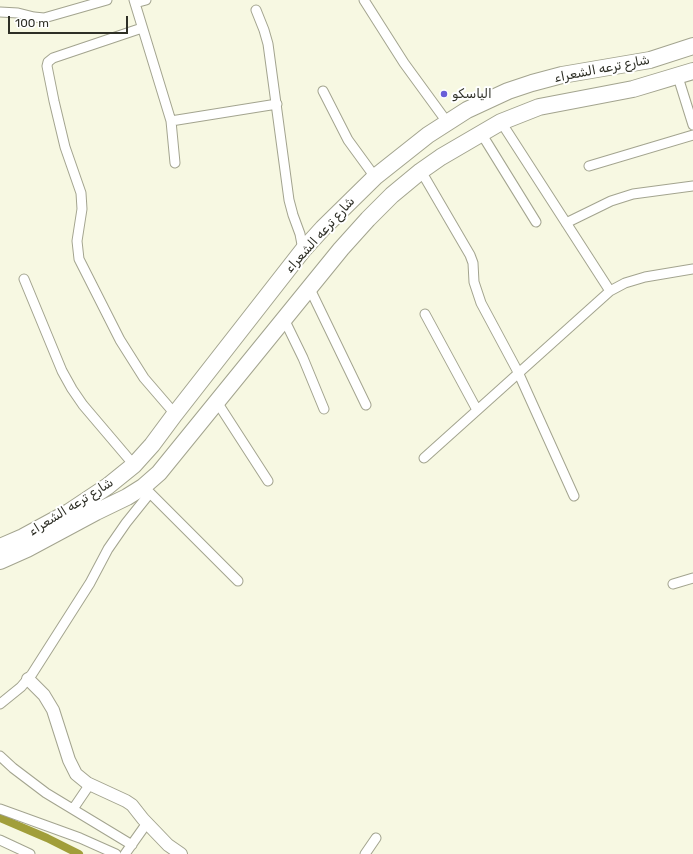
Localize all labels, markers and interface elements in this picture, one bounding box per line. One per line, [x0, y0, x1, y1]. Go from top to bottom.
scale bar [10, 8, 130, 34]
text: 100 m [15, 16, 49, 30]
street label: شارع ترعه الشعراء [553, 52, 651, 86]
place label: الياسكو [452, 86, 492, 102]
marker: الياسكو [439, 89, 449, 99]
street label: شارع ترعه الشعراء [282, 194, 358, 276]
street label: شارع ترعه الشعراء [26, 475, 116, 539]

